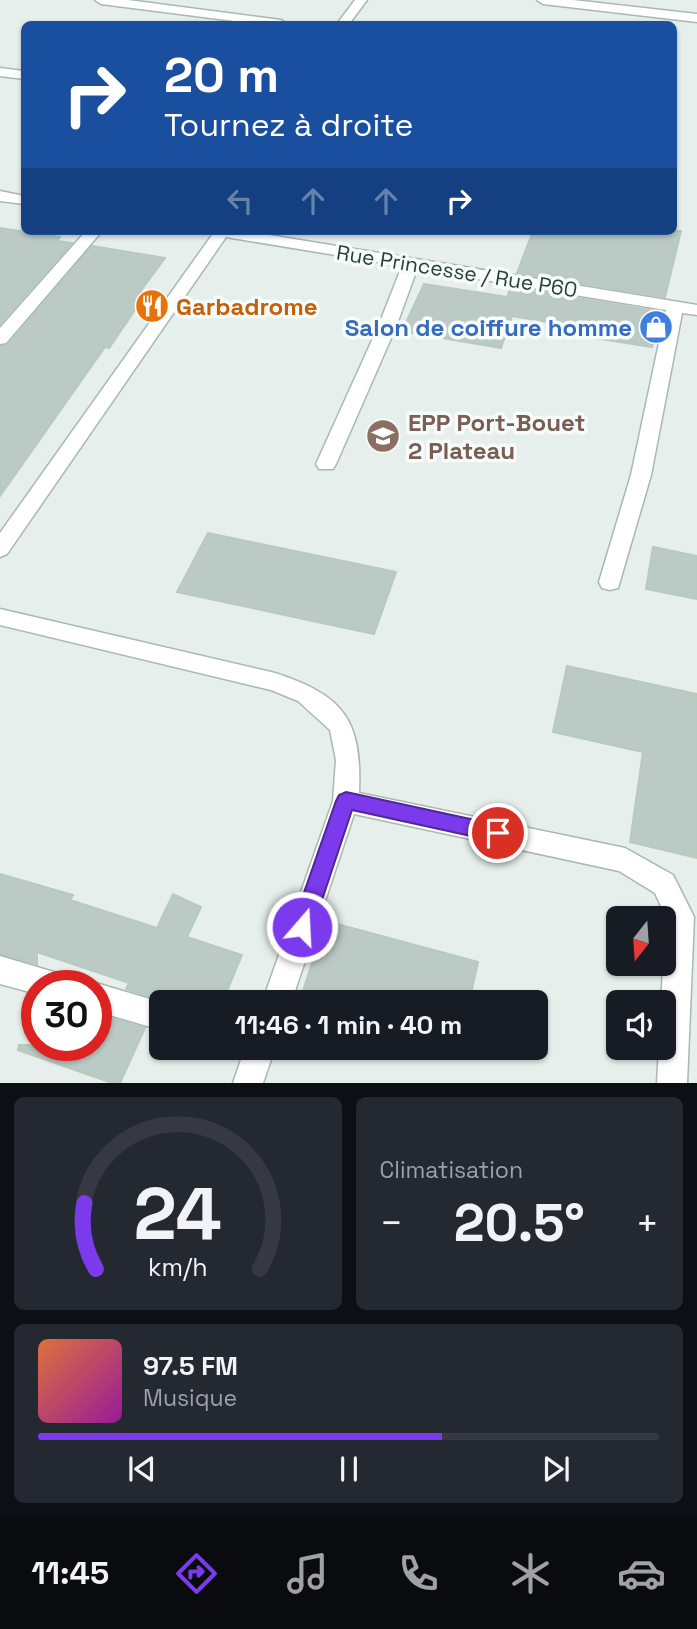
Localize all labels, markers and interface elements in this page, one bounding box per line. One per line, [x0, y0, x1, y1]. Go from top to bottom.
text: 20 m [164, 44, 279, 106]
icon: right [49, 49, 140, 140]
text: Tournez à droite [164, 105, 413, 145]
icon: left [221, 182, 259, 220]
icon: ahead [294, 182, 332, 220]
icon: ahead [367, 182, 405, 220]
icon: right [440, 182, 478, 220]
street label: Rue Princesse / Rue P60 [335, 239, 579, 303]
restaurant icon: Garbadrome [133, 287, 171, 325]
place label: Garbadrome [176, 291, 318, 322]
shop icon: Salon de coiffure homme [637, 308, 675, 346]
place label: Salon de coiffure homme [345, 312, 632, 343]
place label: EPP Port-Bouet 2 Plateau [408, 407, 585, 466]
school or university icon: EPP Port-Bouet 2 Plateau [364, 417, 402, 455]
pin [468, 803, 528, 863]
icon: arrive [479, 814, 517, 852]
position arrow [265, 890, 339, 964]
north arrow [606, 906, 676, 976]
map controls [606, 906, 676, 1060]
speed limit sign: 30 [21, 970, 112, 1061]
button: sound [606, 990, 676, 1060]
text: 11:46 · 1 min · 40 m [235, 1008, 462, 1042]
text: Climatisation [380, 1155, 523, 1185]
text: 24 [134, 1168, 222, 1261]
text: 20.5° [454, 1190, 585, 1256]
text: − [380, 1199, 403, 1247]
text: + [635, 1199, 659, 1247]
text: km/h [148, 1251, 208, 1283]
text: 97.5 FM [143, 1349, 238, 1383]
text: Musique [143, 1383, 237, 1413]
icon: previous [123, 1450, 161, 1488]
icon: pause [330, 1450, 368, 1488]
icon: next [537, 1450, 575, 1488]
icon: directions [172, 1549, 221, 1598]
icon: music [283, 1549, 332, 1598]
icon: phone [394, 1549, 443, 1598]
icon: climate [506, 1549, 555, 1598]
icon: car [617, 1549, 666, 1598]
text: 11:45 [31, 1553, 109, 1593]

